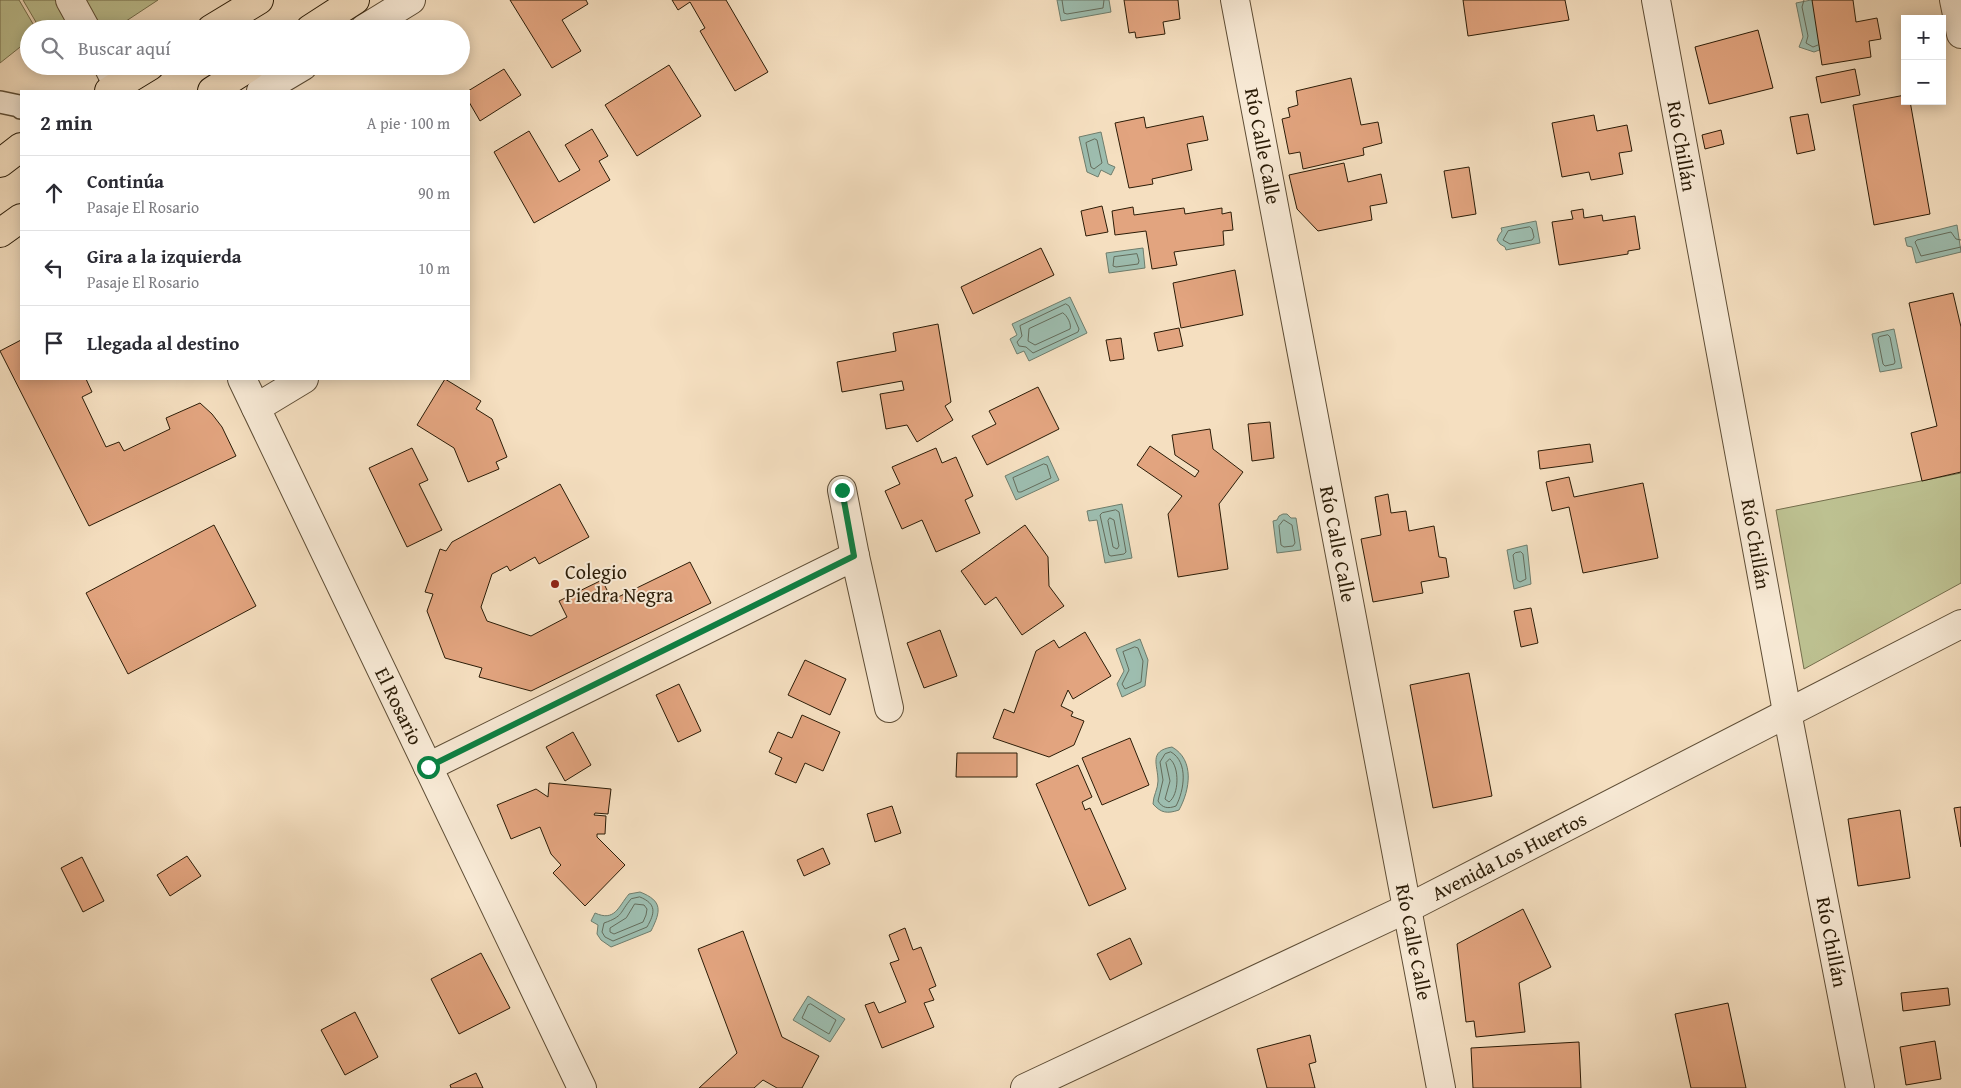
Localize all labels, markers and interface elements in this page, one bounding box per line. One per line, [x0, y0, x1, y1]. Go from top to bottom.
map controls [1901, 15, 1946, 105]
button: + [1901, 15, 1946, 60]
search box [20, 20, 470, 75]
icon: search [38, 34, 66, 62]
text: Buscar aquí [78, 34, 171, 62]
button: − [1901, 60, 1946, 105]
street label: Río Calle Calle [1238, 85, 1289, 207]
street label: Río Chillán [1660, 98, 1705, 193]
text: 2 min [40, 107, 92, 138]
text: A pie · 100 m [367, 111, 450, 135]
text: Continúa [87, 167, 164, 195]
icon: ahead [40, 179, 68, 207]
text: 90 m [418, 181, 450, 205]
text: Pasaje El Rosario [87, 195, 199, 219]
text: Gira a la izquierda [87, 242, 242, 270]
icon: left [40, 254, 68, 282]
text: 10 m [418, 256, 450, 280]
text: Pasaje El Rosario [87, 270, 199, 294]
icon: arrive [40, 329, 68, 357]
text: Llegada al destino [87, 329, 239, 357]
route end [831, 479, 854, 502]
street label: Río Calle Calle [1313, 483, 1364, 605]
street label: Río Chillán [1734, 496, 1779, 591]
place label: Colegio Piedra Negra [565, 557, 674, 609]
marker: Colegio Piedra Negra [549, 578, 561, 590]
street label: El Rosario [368, 662, 431, 750]
route start [417, 756, 440, 779]
street label: Avenida Los Huertos [1426, 804, 1591, 907]
street label: Río Calle Calle [1389, 881, 1440, 1003]
street label: Río Chillán [1810, 894, 1855, 990]

